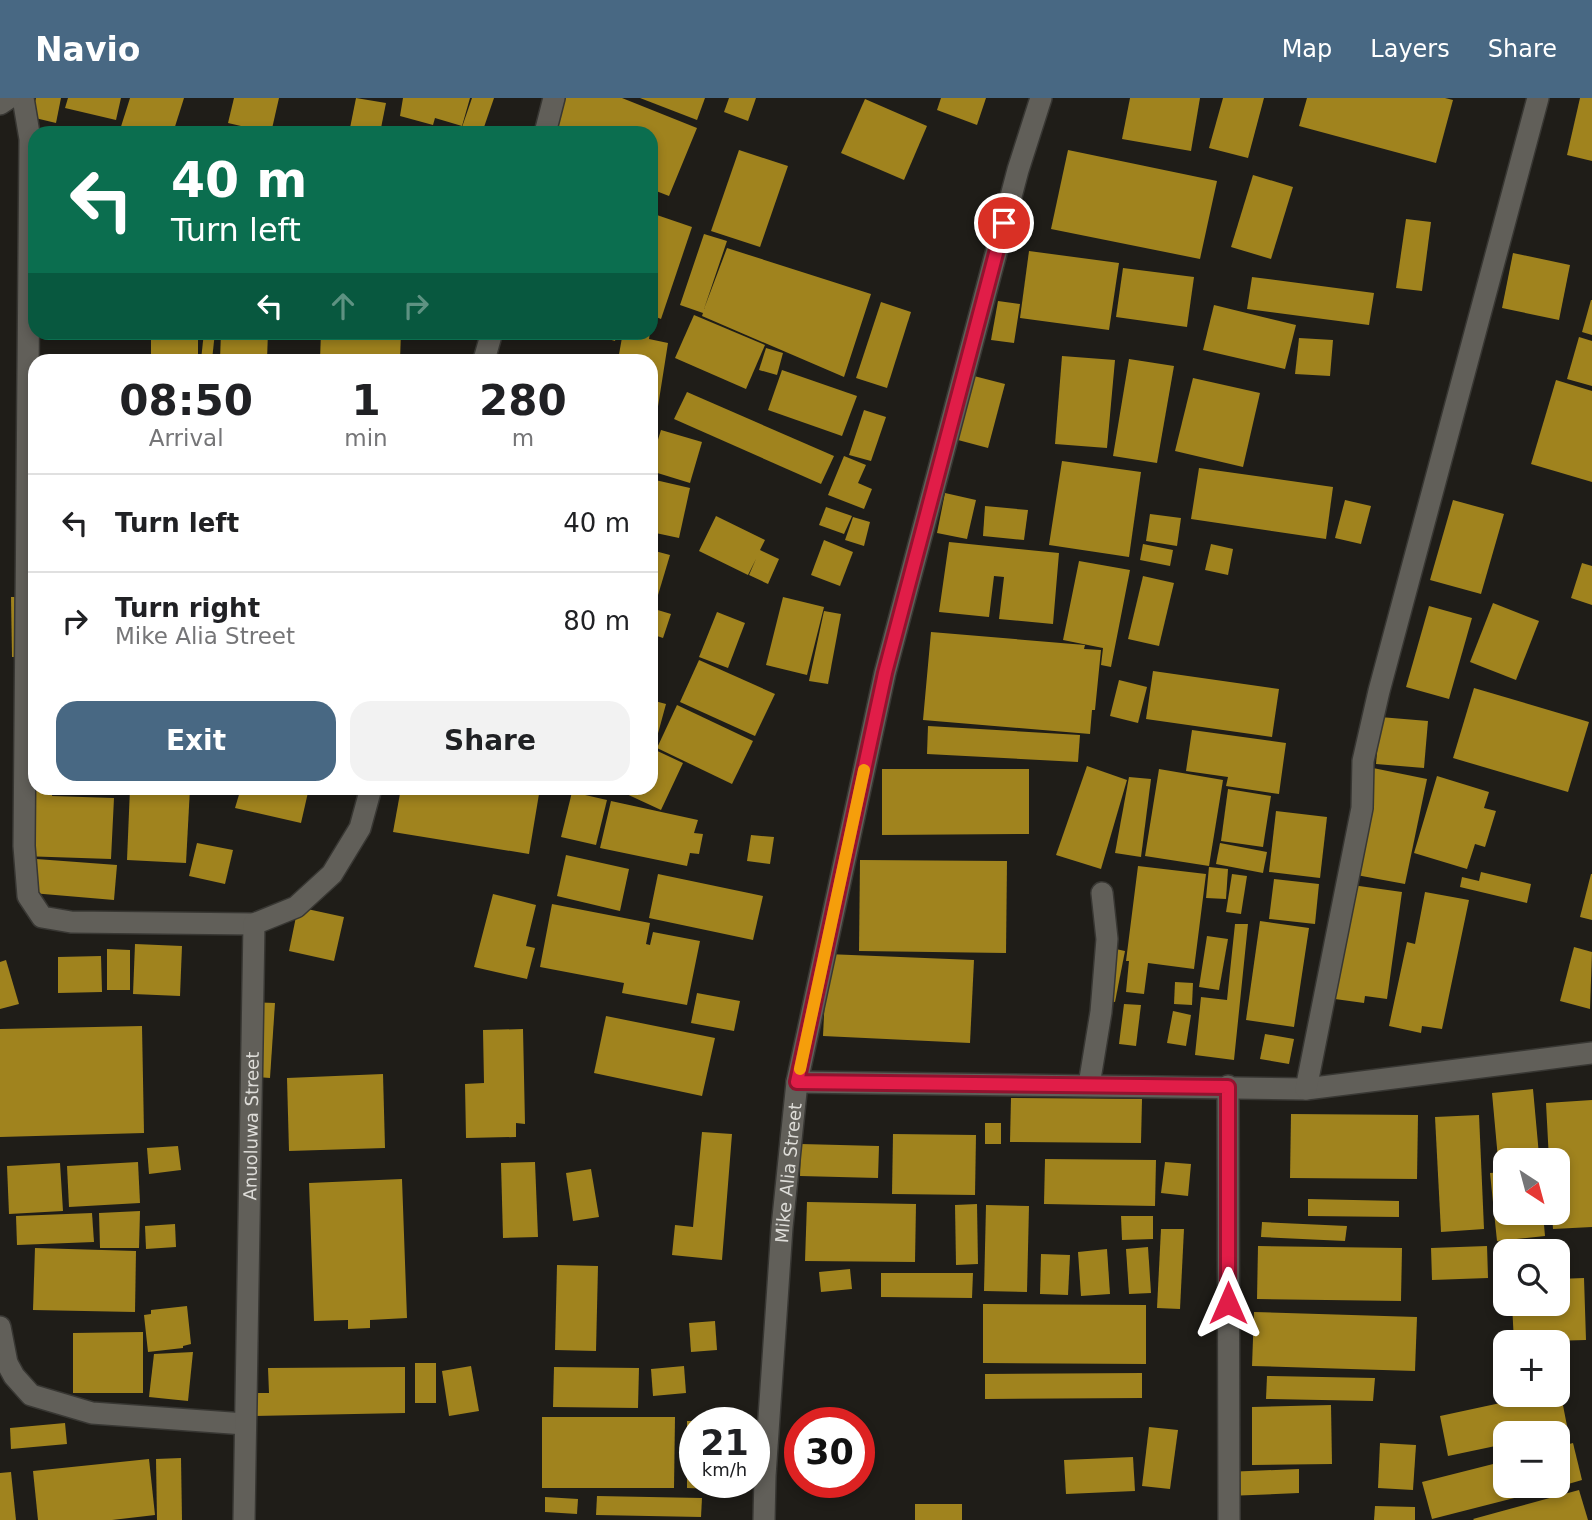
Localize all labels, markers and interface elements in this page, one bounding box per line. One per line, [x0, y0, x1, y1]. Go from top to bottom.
text: Navio [35, 30, 140, 69]
text: Map [1282, 35, 1332, 63]
text: Layers [1370, 35, 1450, 63]
text: Share [1488, 35, 1557, 63]
text: 40 m [171, 152, 307, 209]
icon: left [56, 154, 147, 245]
pin [974, 193, 1034, 253]
icon: arrive [985, 204, 1023, 242]
text: Turn left [171, 211, 301, 249]
icon: left [251, 287, 289, 325]
icon: ahead [324, 287, 362, 325]
icon: right [397, 287, 435, 325]
text: 08:50 [119, 376, 253, 425]
text: 1 [351, 376, 381, 425]
text: 280 [479, 376, 567, 425]
text: Arrival [149, 425, 224, 451]
text: min [344, 425, 388, 451]
text: m [512, 425, 534, 451]
icon: left [56, 504, 94, 542]
text: Turn left [115, 508, 239, 538]
text: 40 m [563, 508, 630, 538]
text: Turn right [115, 593, 260, 623]
icon: right [56, 602, 94, 640]
text: 80 m [563, 606, 630, 636]
text: Mike Alia Street [115, 623, 295, 649]
button: Exit [56, 701, 336, 781]
button: Share [350, 701, 630, 781]
street label: Anuoluwa Street [239, 1051, 262, 1201]
street label: Mike Alia Street [770, 1102, 805, 1244]
north arrow [1493, 1148, 1570, 1225]
map controls [1493, 1148, 1570, 1498]
button: search [1493, 1239, 1570, 1316]
position arrow [1191, 1266, 1265, 1340]
button: + [1493, 1330, 1570, 1407]
speed limit sign: 30 [784, 1407, 875, 1498]
button: − [1493, 1421, 1570, 1498]
text: 21 [700, 1423, 749, 1463]
text: km/h [702, 1459, 747, 1480]

